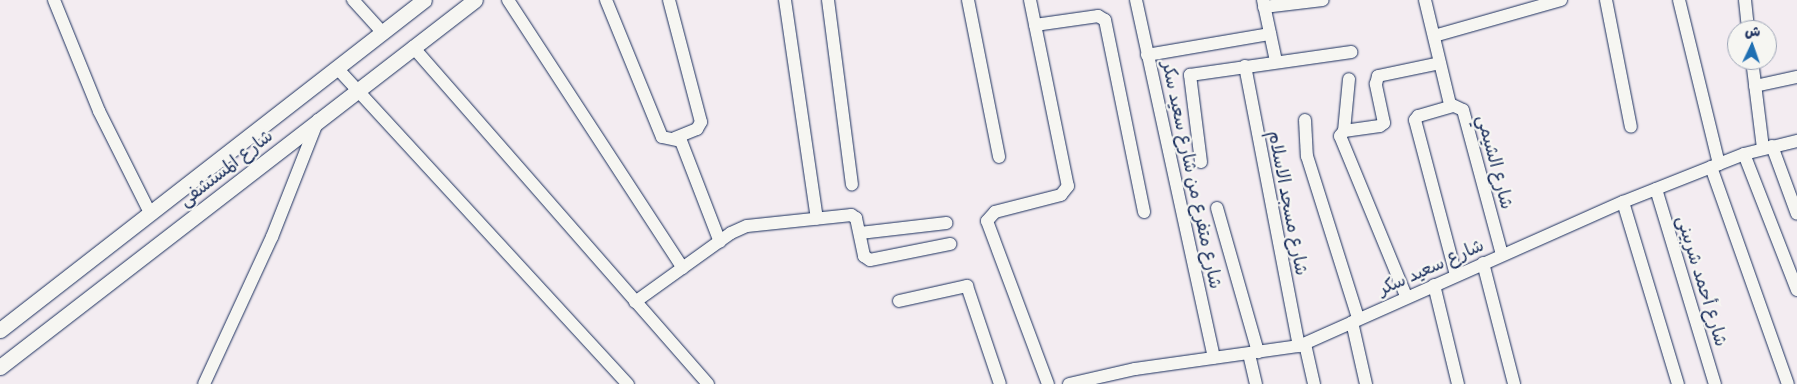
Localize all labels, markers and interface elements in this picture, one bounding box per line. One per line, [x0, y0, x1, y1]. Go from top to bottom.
north arrow [1727, 20, 1777, 70]
text: ش [1745, 22, 1761, 40]
street label: شارع متفرع من شارع سعيد سكر [1157, 59, 1227, 291]
street label: شارع الشيمي [1472, 113, 1518, 211]
street label: شارع المستشفى [175, 125, 277, 211]
street label: شارع مسجد الاسلام [1263, 129, 1313, 277]
street label: شارع أحمد شربينى [1672, 213, 1732, 349]
street label: شارع سعيد سكر [1375, 234, 1487, 300]

